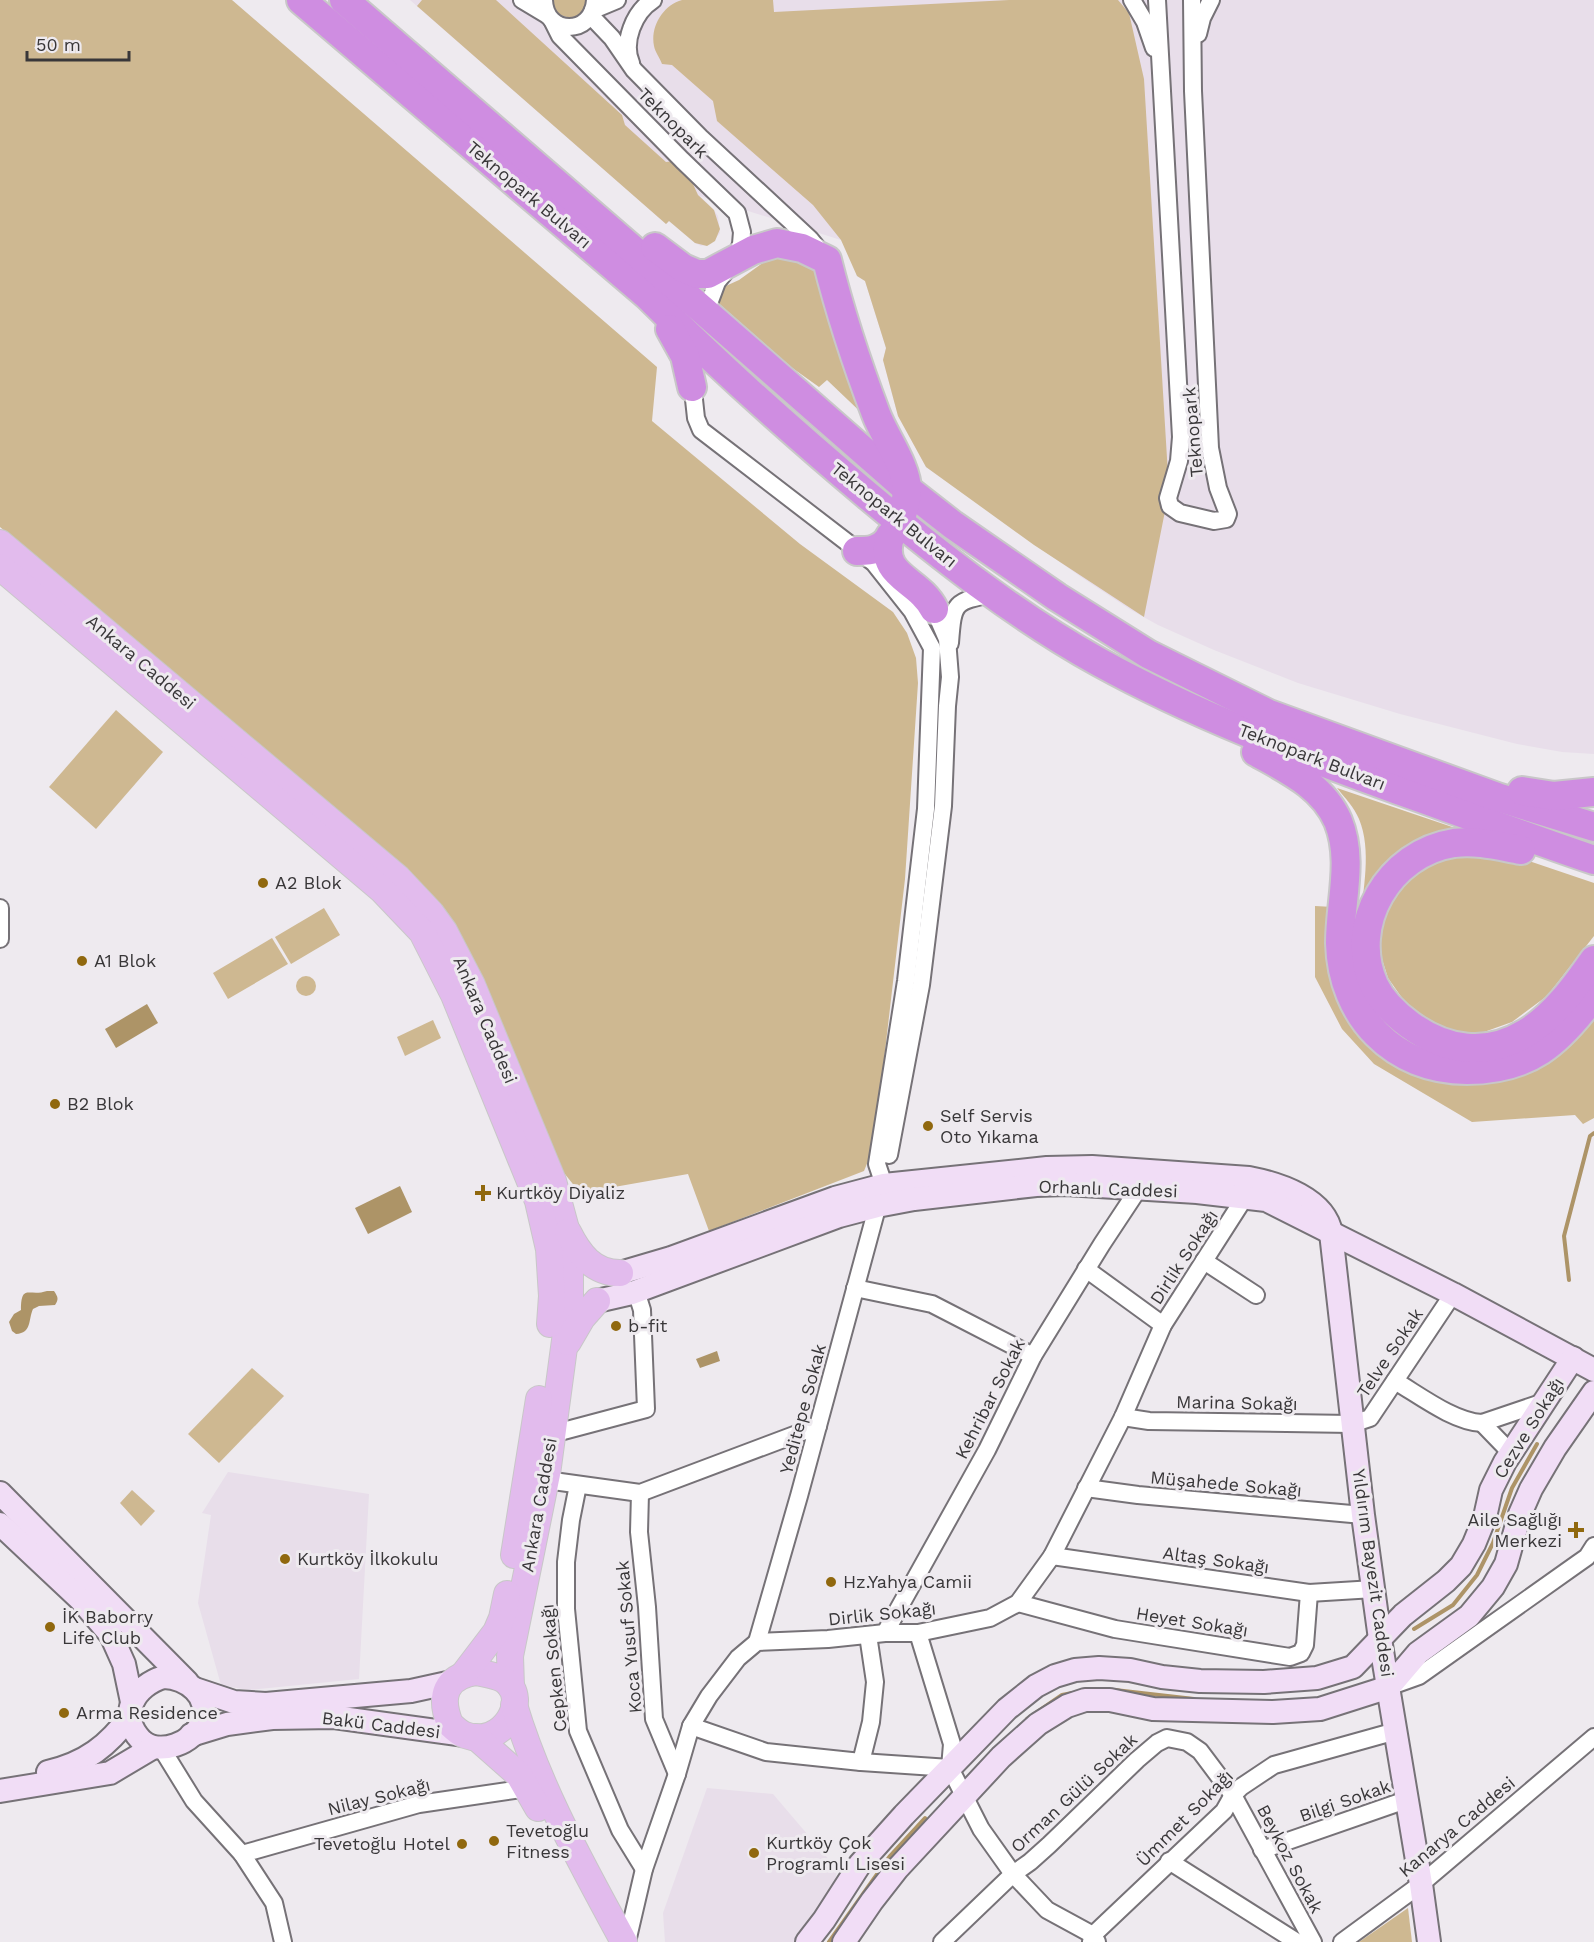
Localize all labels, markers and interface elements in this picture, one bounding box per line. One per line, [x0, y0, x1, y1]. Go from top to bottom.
scale bar [27, 24, 129, 62]
text: 50 m [36, 34, 81, 55]
street label: Teknopark [634, 83, 713, 162]
street label: Teknopark Bulvarı [463, 137, 596, 253]
street label: Teknopark [1178, 386, 1207, 478]
street label: Teknopark Bulvarı [827, 457, 961, 572]
street label: Ankara Caddesi [82, 610, 200, 713]
street label: Teknopark Bulvarı [1236, 719, 1389, 794]
place label: A2 Blok [275, 872, 342, 893]
marker: A2 Blok [256, 876, 270, 890]
place label: A1 Blok [94, 950, 156, 971]
street label: Ankara Caddesi [449, 953, 522, 1087]
marker: A1 Blok [75, 954, 89, 968]
place label: B2 Blok [67, 1093, 134, 1114]
marker: B2 Blok [48, 1097, 62, 1111]
place label: Self Servis Oto Yıkama [940, 1105, 1039, 1147]
marker: Self Servis Oto Yıkama [921, 1119, 935, 1133]
street label: Orhanlı Caddesi [1038, 1176, 1178, 1201]
place label: Kurtköy Diyaliz [496, 1182, 625, 1203]
marker: Kurtköy Diyaliz [474, 1184, 492, 1202]
street label: Dirlik Sokağı [1145, 1206, 1222, 1308]
street label: Telve Sokak [1352, 1304, 1427, 1401]
place label: b-fit [628, 1315, 668, 1336]
marker: b-fit [609, 1319, 623, 1333]
street label: Kehribar Sokak [950, 1335, 1029, 1462]
street label: Yeditepe Sokak [775, 1341, 830, 1476]
street label: Cezve Sokağı [1489, 1373, 1568, 1482]
street label: Marina Sokağı [1176, 1391, 1298, 1414]
street label: Ankara Caddesi [516, 1436, 561, 1574]
street label: Müşahede Sokağı [1149, 1466, 1303, 1501]
street label: Yıldırım Bayezit Caddesi [1348, 1467, 1399, 1678]
place label: Aile Sağlığı Merkezi [1468, 1509, 1562, 1551]
marker: Aile Sağlığı Merkezi [1567, 1521, 1585, 1539]
street label: Altaş Sokağı [1161, 1542, 1271, 1577]
place label: Kurtköy İlkokulu [297, 1548, 439, 1569]
marker: Kurtköy İlkokulu [278, 1552, 292, 1566]
street label: Koca Yusuf Sokak [611, 1560, 646, 1714]
place label: Hz.Yahya Camii [843, 1571, 972, 1592]
marker: Hz.Yahya Camii [824, 1575, 838, 1589]
street label: Dirlik Sokağı [827, 1597, 937, 1630]
street label: Heyet Sokağı [1135, 1602, 1250, 1641]
street label: Cepken Sokağı [536, 1603, 571, 1733]
place label: İK Baborry Life Club [62, 1606, 154, 1648]
marker: İK Baborry Life Club [43, 1620, 57, 1634]
place label: Arma Residence [76, 1702, 218, 1723]
marker: Arma Residence [57, 1706, 71, 1720]
street label: Bakü Caddesi [321, 1707, 441, 1742]
street label: Orman Gülü Sokak [1006, 1729, 1141, 1857]
street label: Ümmet Sokağı [1132, 1765, 1237, 1870]
street label: Kanarya Caddesi [1394, 1772, 1519, 1881]
street label: Nilay Sokağı [325, 1774, 432, 1819]
street label: Bilgi Sokak [1296, 1775, 1393, 1826]
street label: Beykoz Sokak [1253, 1801, 1328, 1917]
place label: Tevetoğlu Fitness [506, 1820, 589, 1862]
place label: Kurtköy Çok Programlı Lisesi [766, 1832, 905, 1874]
place label: Tevetoğlu Hotel [314, 1833, 450, 1854]
marker: Tevetoğlu Fitness [487, 1834, 501, 1848]
marker: Tevetoğlu Hotel [455, 1837, 469, 1851]
marker: Kurtköy Çok Programlı Lisesi [747, 1846, 761, 1860]

